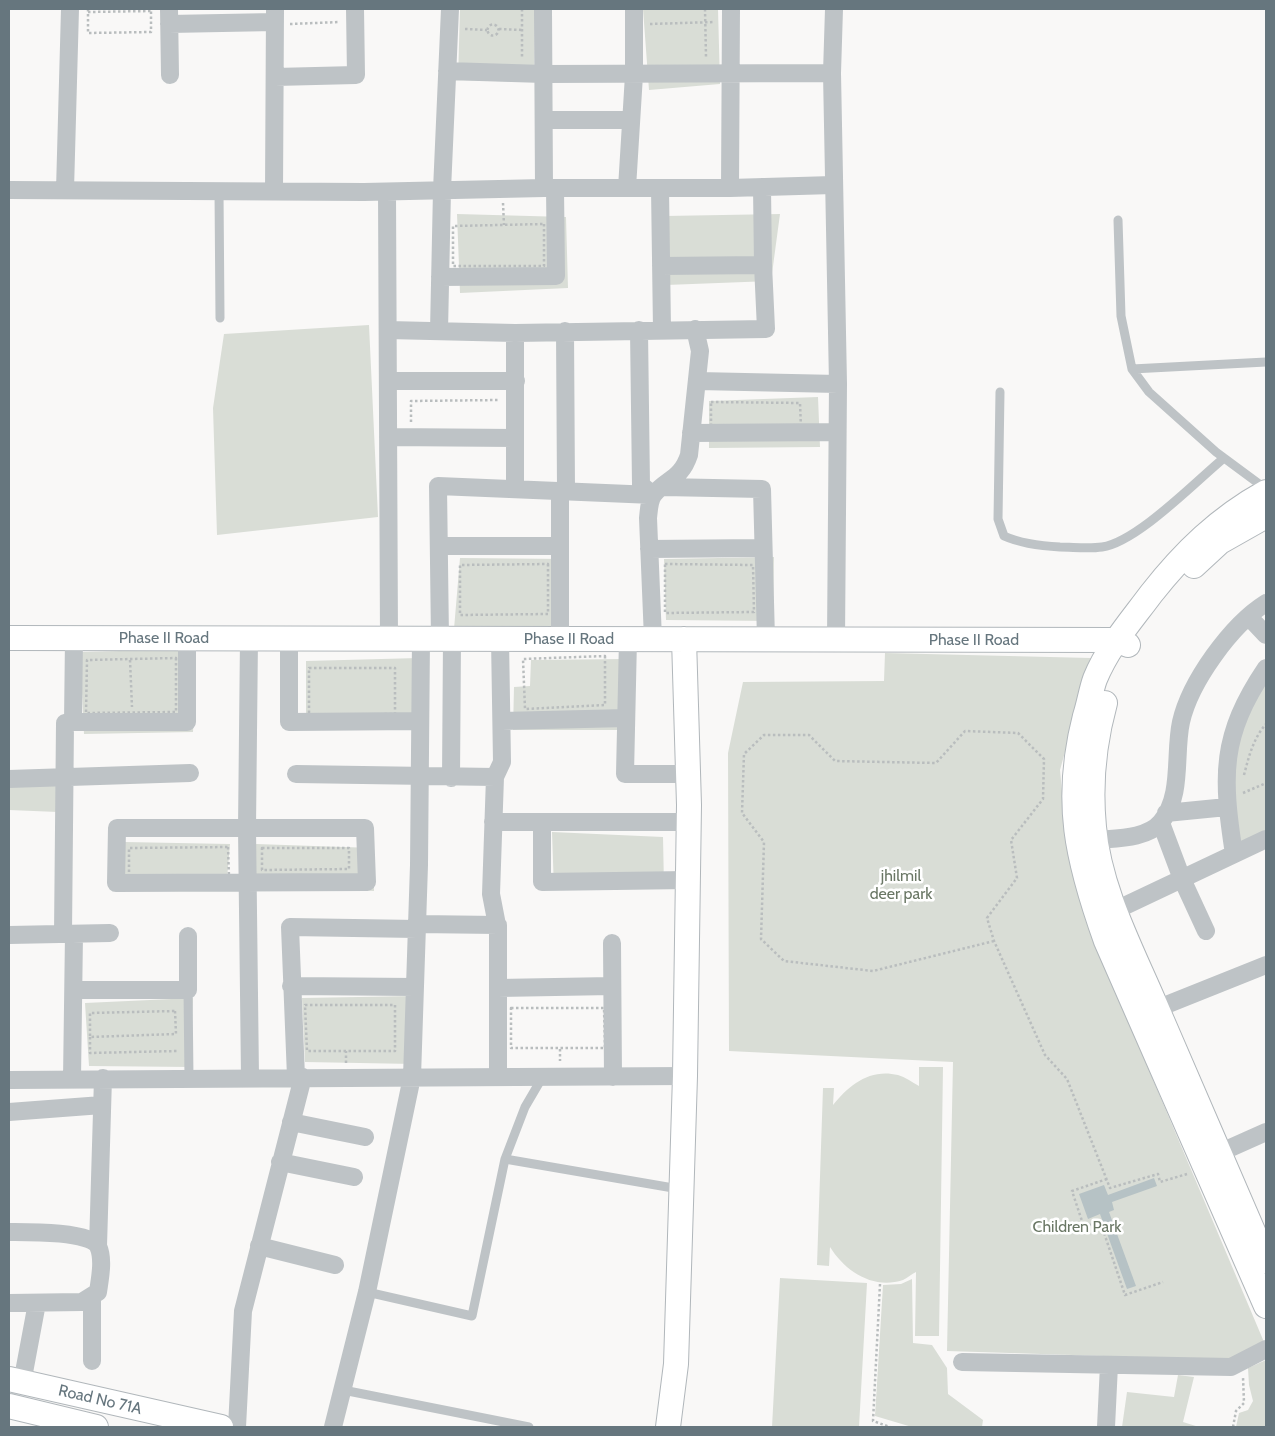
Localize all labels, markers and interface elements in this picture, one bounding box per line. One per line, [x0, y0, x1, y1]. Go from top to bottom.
street label: Phase II Road [119, 628, 209, 648]
street label: Phase II Road [524, 629, 614, 649]
street label: Phase II Road [929, 630, 1019, 650]
park label: jhilmil deer park [870, 866, 932, 904]
park label: Children Park [1033, 1217, 1121, 1237]
street label: Road No 71A [56, 1381, 144, 1419]

